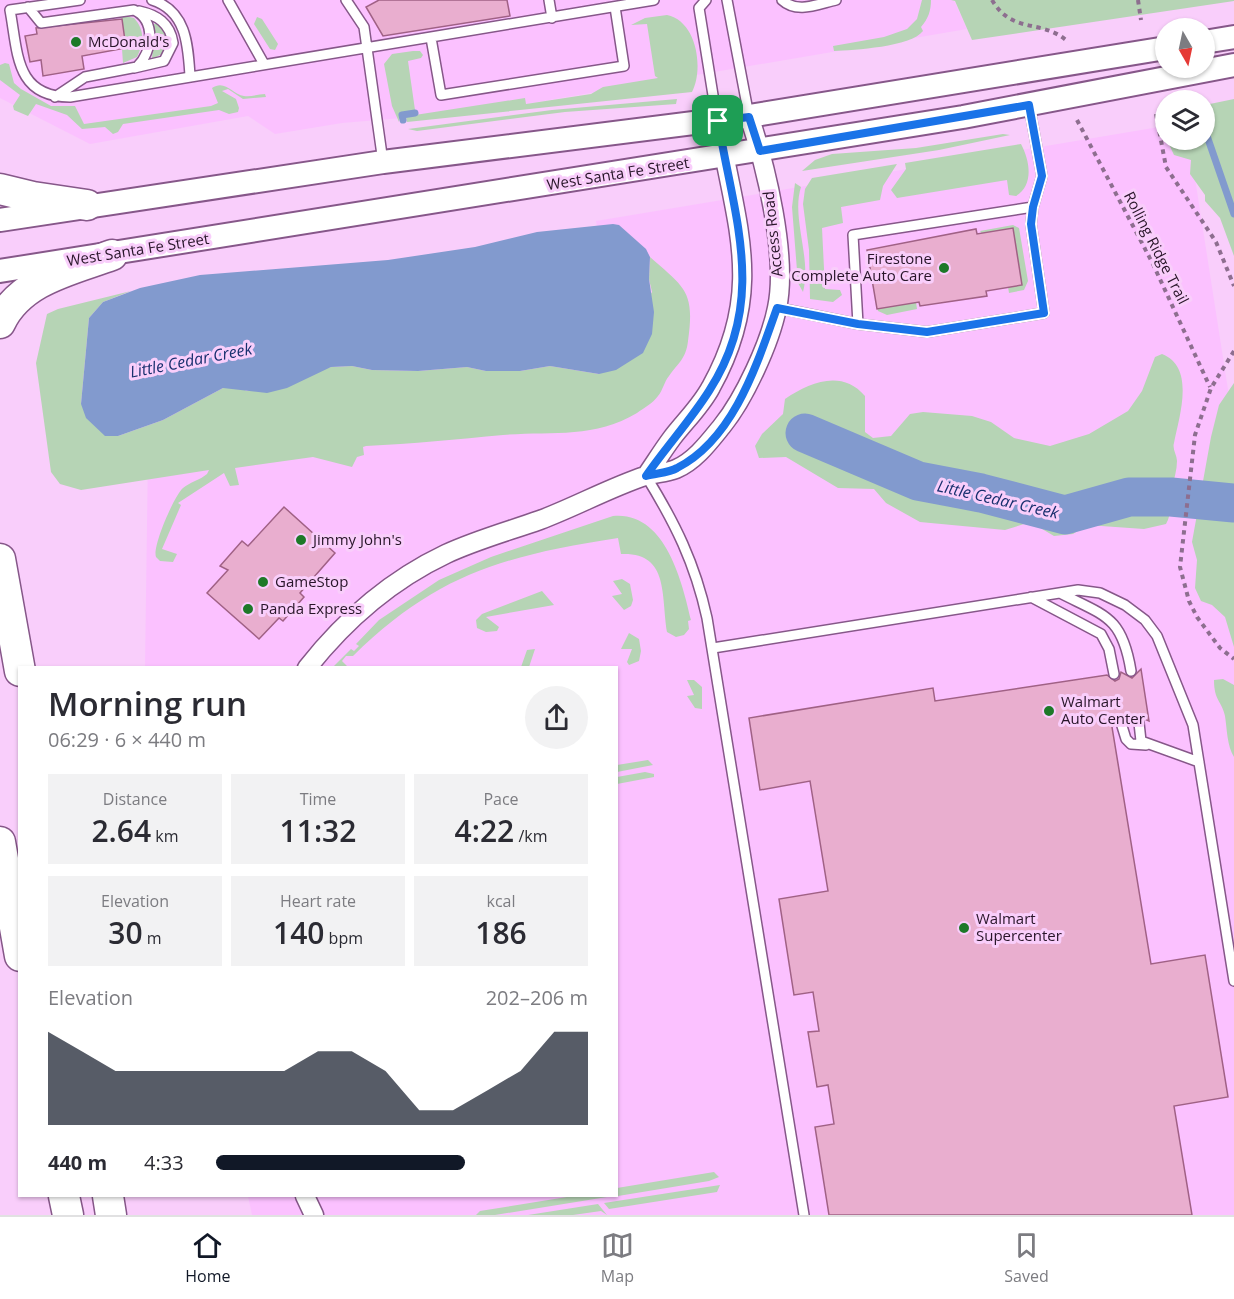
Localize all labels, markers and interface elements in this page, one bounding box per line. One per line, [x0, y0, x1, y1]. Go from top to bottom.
north arrow [1155, 18, 1215, 78]
map controls [1155, 18, 1215, 150]
place label: McDonald's [88, 31, 170, 51]
marker: McDonald's [69, 35, 83, 49]
button: layers [1155, 90, 1215, 150]
pin [692, 95, 743, 146]
icon: arrive [701, 104, 734, 137]
street label: West Santa Fe Street [545, 152, 691, 194]
street label: Rolling Ridge Trail [1120, 188, 1194, 307]
street label: Access Road [758, 190, 786, 278]
street label: West Santa Fe Street [65, 228, 211, 270]
place label: Firestone Complete Auto Care [791, 248, 932, 285]
marker: Firestone Complete Auto Care [937, 261, 951, 275]
water label: Little Cedar Creek [128, 337, 255, 383]
water label: Little Cedar Creek [935, 474, 1062, 524]
place label: Jimmy John's [311, 529, 402, 549]
marker: Jimmy John's [294, 533, 308, 547]
place label: GameStop [275, 571, 348, 591]
marker: GameStop [256, 575, 270, 589]
place label: Panda Express [260, 598, 362, 618]
marker: Panda Express [241, 602, 255, 616]
text: Morning run [48, 681, 247, 726]
button: share [525, 686, 588, 749]
place label: Walmart Auto Center [1061, 691, 1145, 728]
marker: Walmart Auto Center [1042, 704, 1056, 718]
text: 06:29 · 6 × 440 m [48, 726, 206, 753]
text: Distance [103, 788, 167, 810]
text: Time [300, 788, 336, 810]
text: Pace [483, 788, 519, 810]
text: 2.64 [91, 810, 151, 851]
text: 11:32 [280, 810, 356, 851]
text: 4:22 [455, 810, 514, 851]
text: km [151, 825, 179, 847]
text: /km [514, 825, 547, 847]
text: Elevation [101, 890, 169, 912]
text: Heart rate [280, 890, 356, 912]
text: kcal [487, 890, 516, 912]
place label: Walmart Supercenter [976, 908, 1062, 945]
text: 30 [108, 912, 143, 953]
text: 140 [273, 912, 324, 953]
text: 186 [475, 912, 527, 953]
marker: Walmart Supercenter [957, 921, 971, 935]
text: m [143, 927, 162, 949]
text: bpm [324, 927, 363, 949]
text: Elevation [48, 984, 133, 1011]
text: 202–206 m [486, 984, 588, 1011]
text: 440 m [48, 1149, 107, 1176]
text: 4:33 [144, 1149, 184, 1176]
tab: Home [185, 1229, 230, 1287]
tab: Map [601, 1229, 634, 1287]
tab: Saved [1004, 1229, 1049, 1287]

